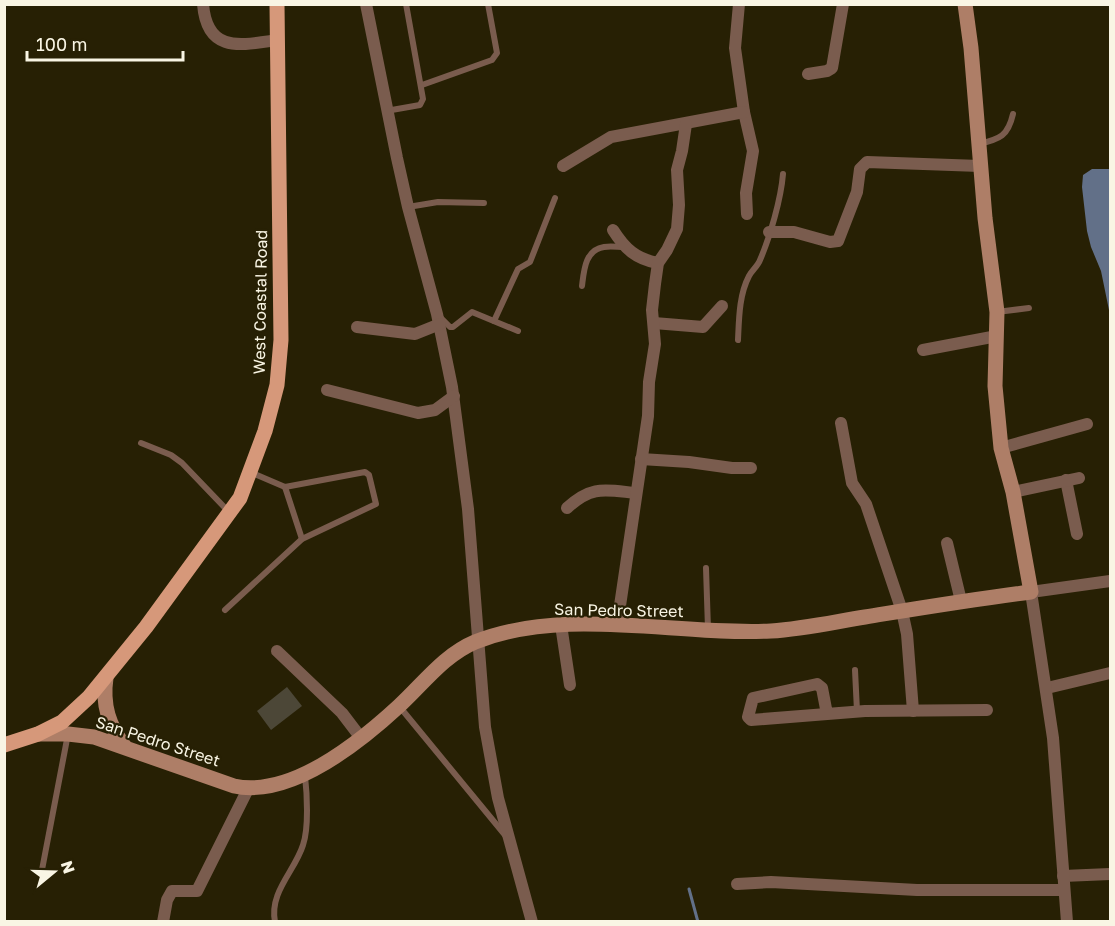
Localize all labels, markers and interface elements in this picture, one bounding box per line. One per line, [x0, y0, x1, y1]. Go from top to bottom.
scale bar [27, 24, 183, 62]
text: 100 m [36, 33, 87, 55]
street label: West Coastal Road [249, 230, 271, 374]
street label: San Pedro Street [554, 599, 684, 621]
street label: San Pedro Street [93, 711, 223, 771]
north arrow [24, 842, 84, 902]
text: N [57, 858, 80, 876]

